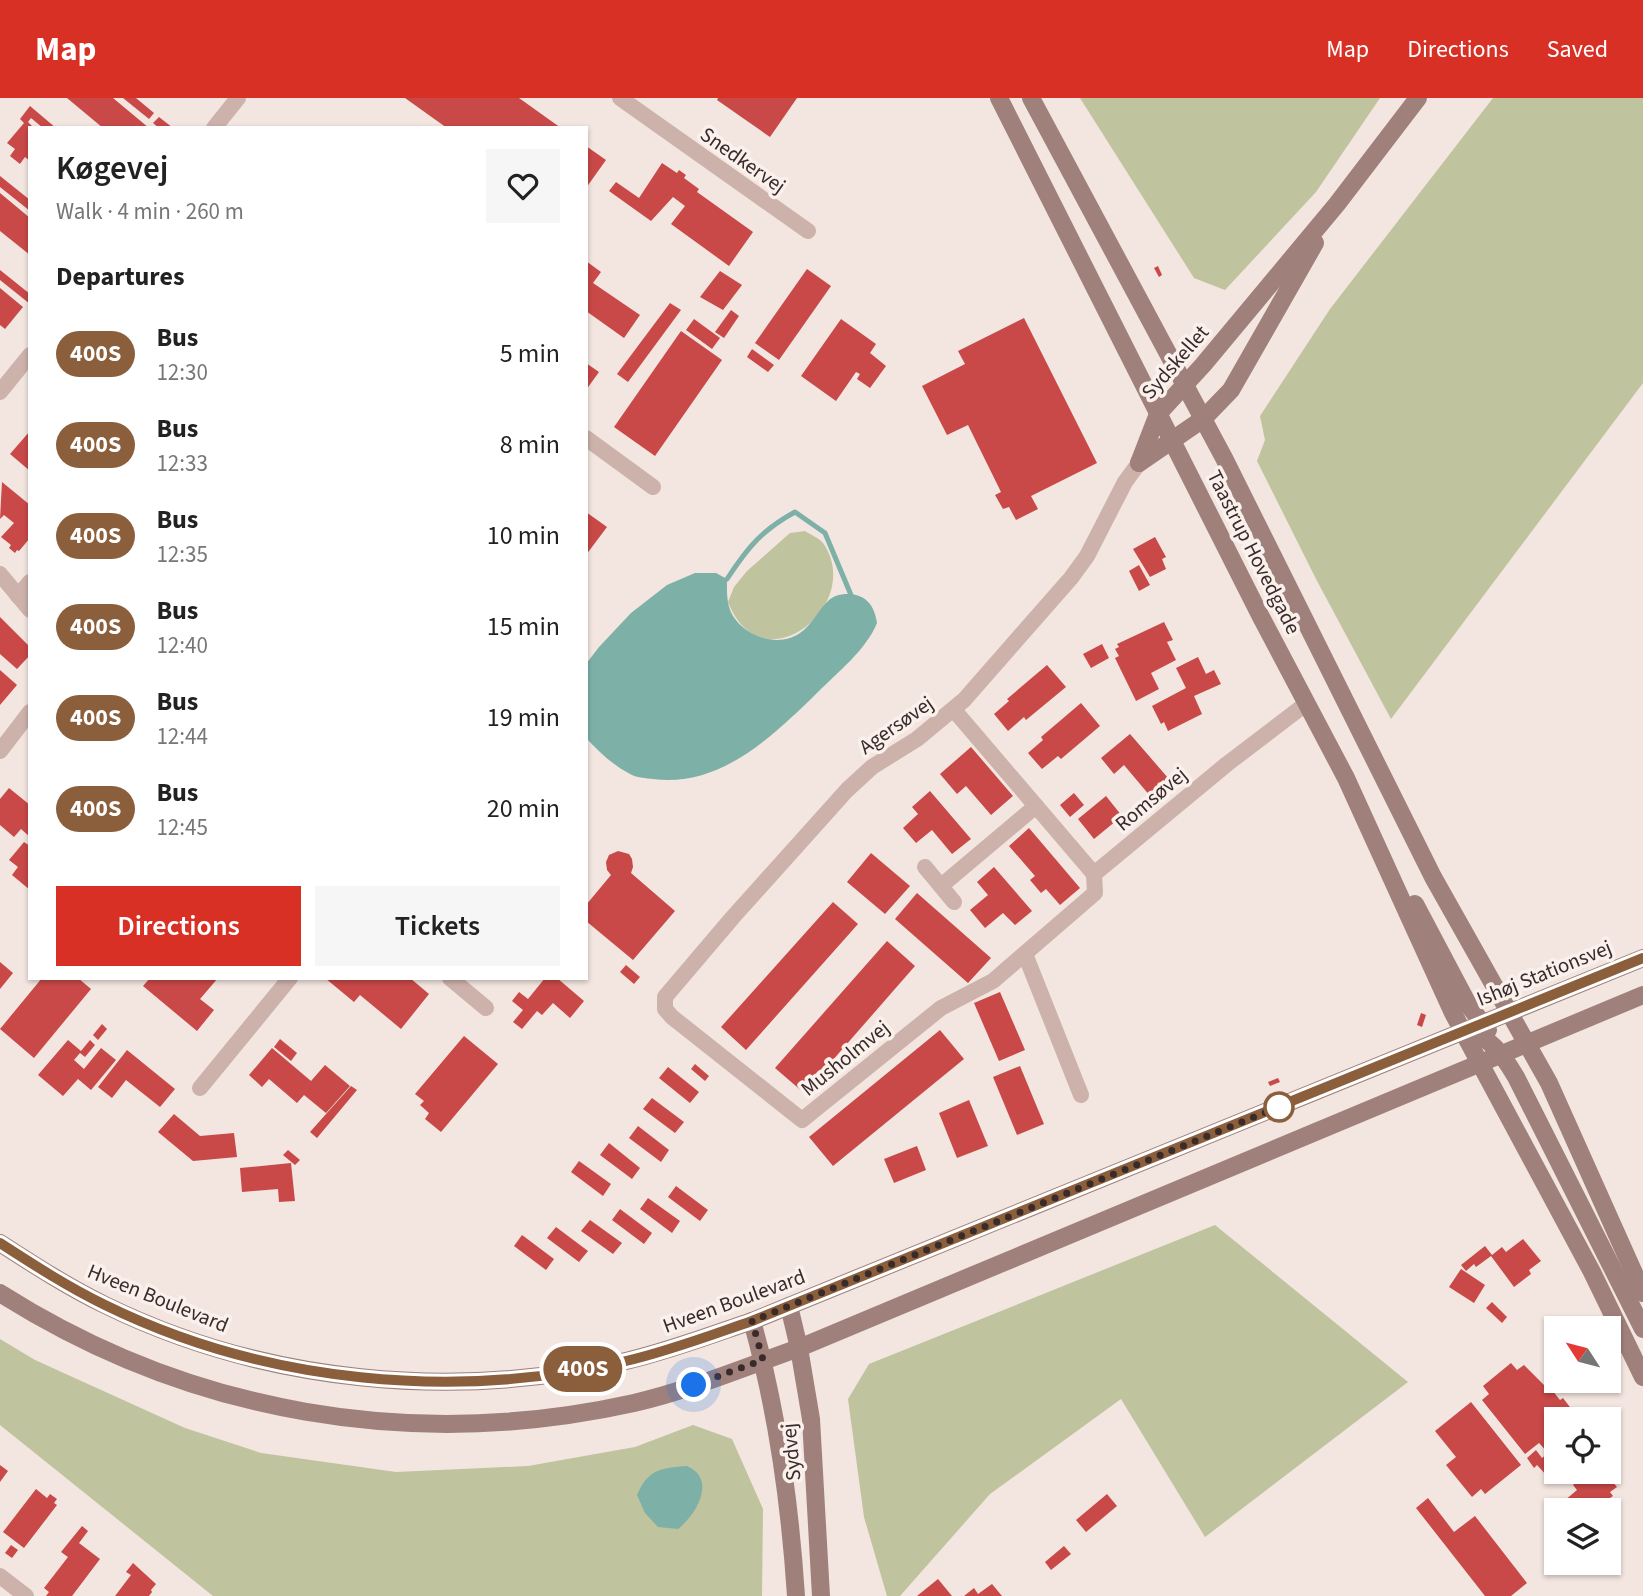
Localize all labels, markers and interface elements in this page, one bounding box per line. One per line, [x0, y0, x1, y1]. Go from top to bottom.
text: Map [35, 26, 96, 73]
text: Map [1326, 32, 1369, 67]
text: Directions [1407, 32, 1509, 67]
text: Saved [1547, 32, 1608, 67]
street label: Snedkervej [694, 120, 792, 200]
text: Køgevej [56, 145, 168, 192]
button: heart [486, 149, 560, 223]
text: Walk · 4 min · 260 m [56, 195, 244, 228]
text: Departures [56, 258, 184, 295]
street label: Sydskellet [1134, 318, 1216, 406]
text: Bus [156, 319, 198, 356]
text: 5 min [500, 335, 560, 372]
text: 400S [70, 336, 121, 371]
text: 12:30 [156, 356, 208, 389]
text: Bus [156, 410, 198, 447]
text: 8 min [500, 426, 560, 463]
text: 400S [70, 427, 121, 462]
text: 12:33 [156, 447, 208, 480]
street label: Taastrup Hovedgade [1200, 465, 1308, 639]
text: Bus [156, 501, 198, 538]
text: 10 min [487, 517, 560, 554]
text: 400S [70, 518, 121, 553]
text: 12:35 [156, 538, 208, 571]
text: Bus [156, 592, 198, 629]
text: 15 min [487, 608, 560, 645]
text: 400S [70, 609, 121, 644]
text: 12:40 [156, 629, 208, 662]
text: Bus [156, 683, 198, 720]
street label: Agersøvej [853, 688, 939, 762]
text: 19 min [487, 699, 560, 736]
text: 400S [70, 700, 121, 735]
text: 12:44 [156, 720, 208, 753]
street label: Romsøvej [1108, 760, 1194, 838]
text: Bus [156, 774, 198, 811]
text: 20 min [487, 790, 560, 827]
text: 400S [70, 791, 121, 826]
text: 12:45 [156, 811, 208, 844]
button: Directions [56, 886, 301, 966]
button: Tickets [315, 886, 560, 966]
street label: Ishøj Stationsvej [1472, 932, 1616, 1014]
street label: Musholmvej [794, 1013, 896, 1103]
unlabelled marker [1264, 1092, 1294, 1122]
street label: Hveen Boulevard [83, 1256, 233, 1340]
street label: Hveen Boulevard [659, 1261, 809, 1341]
north arrow [1544, 1316, 1620, 1393]
map controls [1544, 1316, 1621, 1575]
line badge: 400S [534, 1346, 632, 1392]
text: 400S [557, 1351, 609, 1386]
your location [676, 1367, 711, 1402]
button: locate [1544, 1407, 1621, 1484]
street label: Sydvej [774, 1422, 808, 1482]
button: layers [1544, 1498, 1621, 1575]

